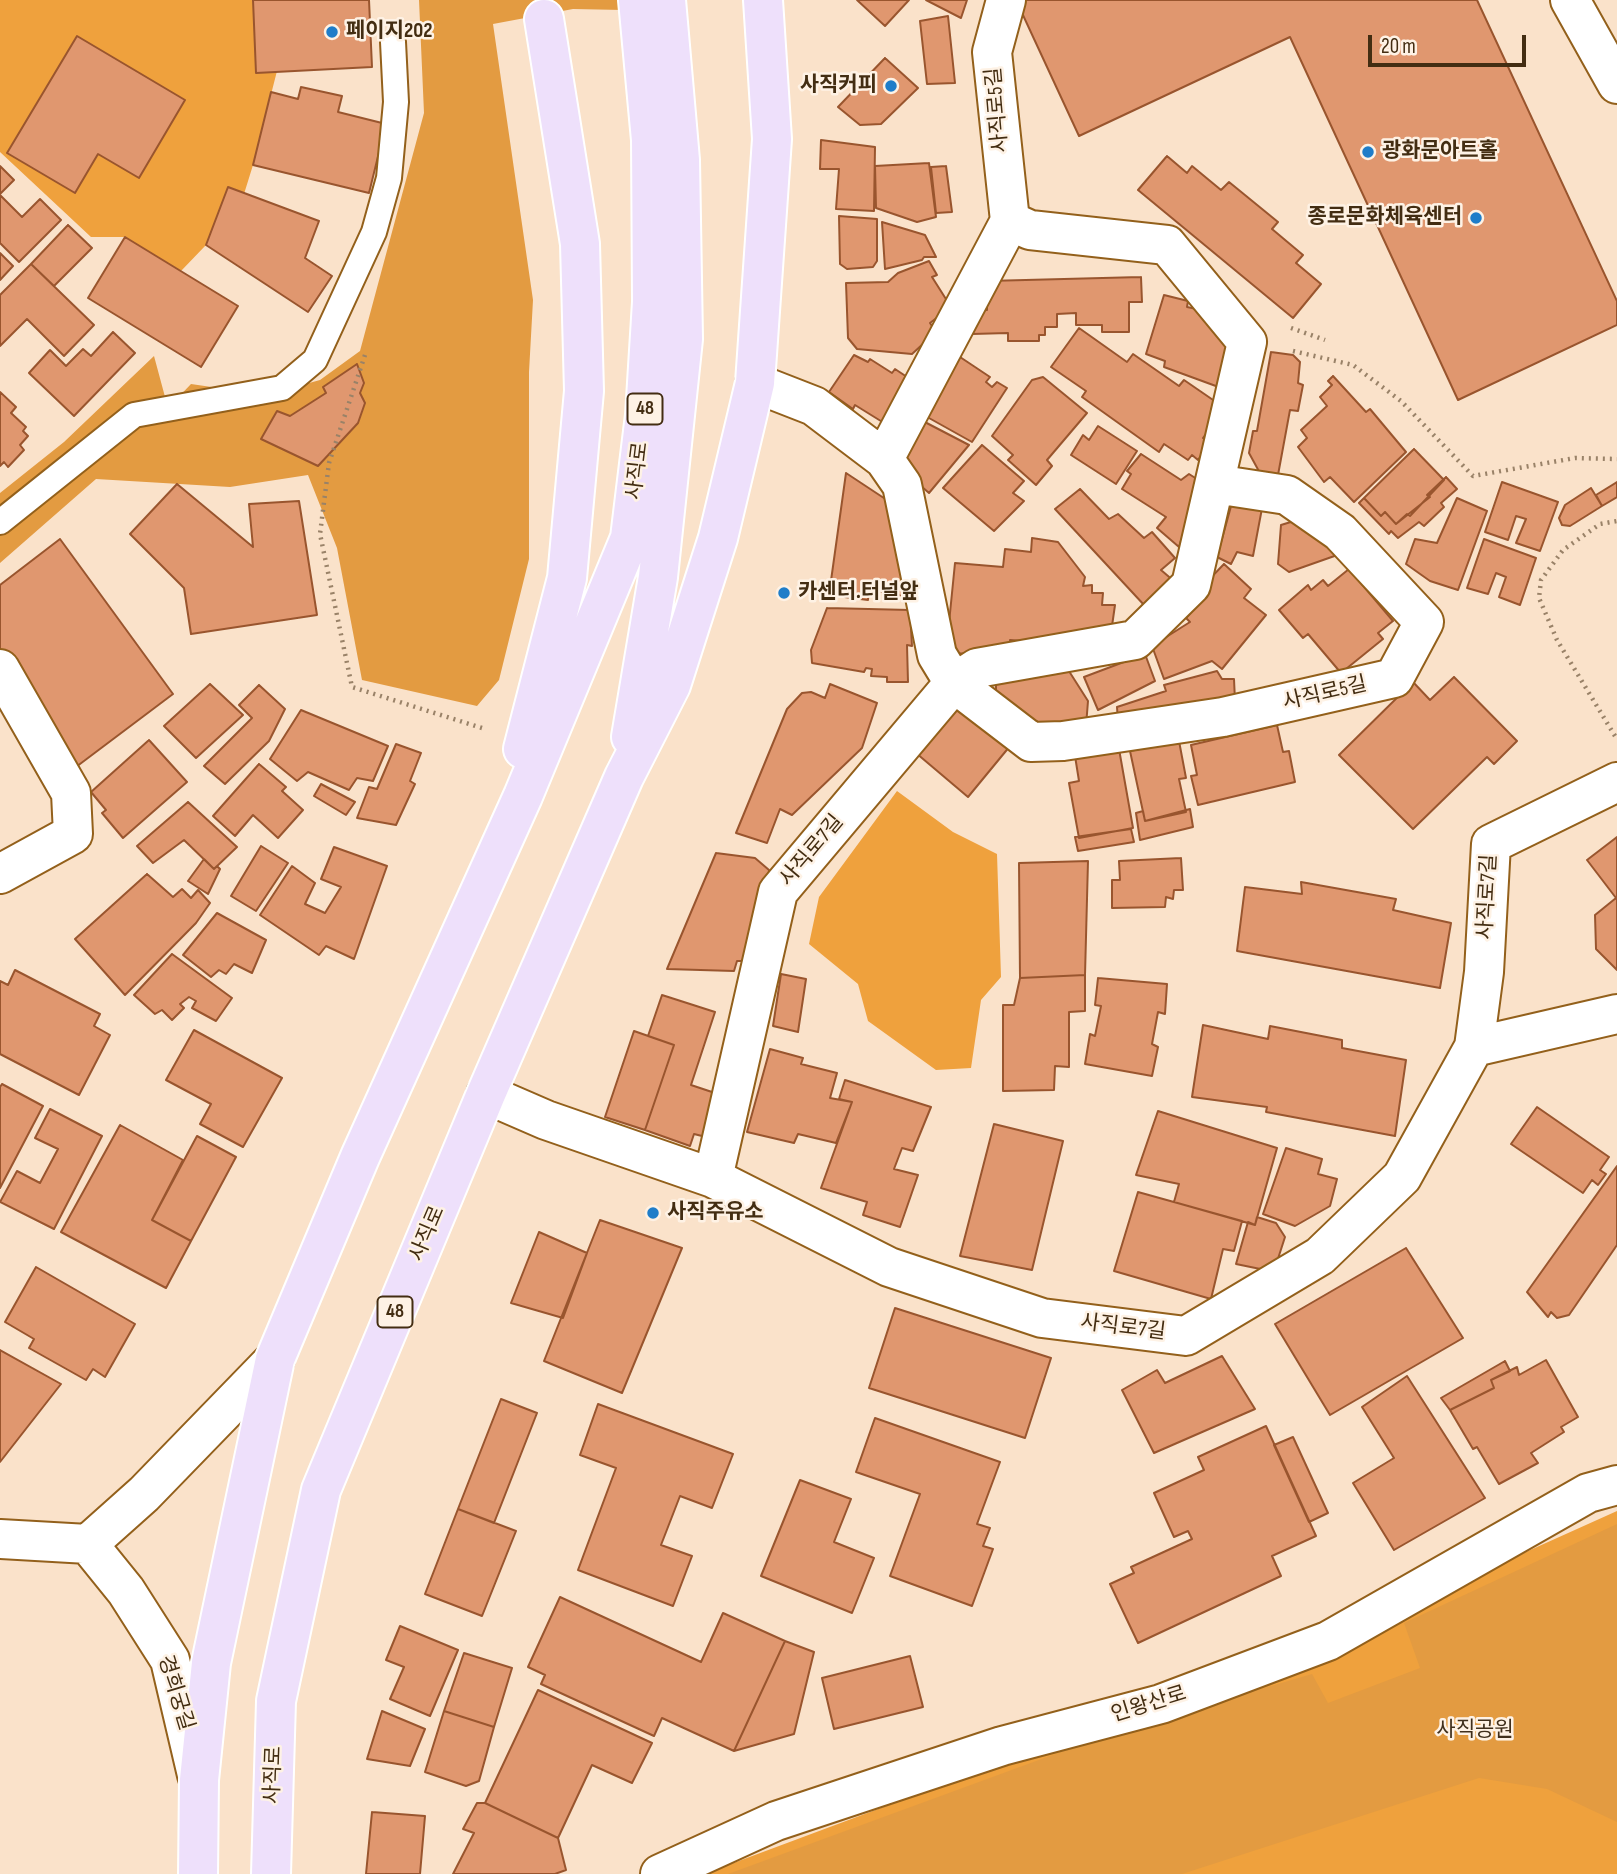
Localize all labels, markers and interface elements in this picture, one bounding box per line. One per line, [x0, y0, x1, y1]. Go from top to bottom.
place label: 페이지202 [346, 19, 432, 45]
scale bar [1372, 21, 1530, 65]
marker: 페이지202 [324, 24, 340, 40]
text: 20 m [1381, 34, 1416, 59]
street label: 사직로5길 [982, 66, 1014, 154]
place label: 사직커피 [800, 73, 877, 99]
marker: 사직커피 [883, 78, 899, 94]
place label: 광화문아트홀 [1382, 139, 1498, 165]
marker: 광화문아트홀 [1360, 144, 1376, 160]
place label: 종로문화체육센터 [1307, 205, 1462, 231]
marker: 종로문화체육센터 [1468, 210, 1484, 226]
road number: 48 [628, 394, 662, 424]
street label: 사직로 [622, 441, 654, 501]
place label: 카센터.터널앞 [798, 580, 919, 606]
marker: 카센터.터널앞 [776, 585, 792, 601]
street label: 사직로5길 [1280, 672, 1370, 716]
street label: 사직로7길 [775, 810, 849, 892]
street label: 사직로7길 [1473, 854, 1503, 940]
place label: 사직주유소 [667, 1200, 764, 1226]
street label: 사직로 [405, 1202, 451, 1266]
marker: 사직주유소 [645, 1205, 661, 1221]
road number: 48 [378, 1296, 412, 1328]
street label: 사직로7길 [1079, 1310, 1167, 1346]
street label: 경희궁길 [152, 1652, 198, 1734]
street label: 인왕산로 [1108, 1682, 1190, 1728]
park label: 사직공원 [1436, 1718, 1514, 1744]
street label: 사직로 [260, 1746, 288, 1804]

